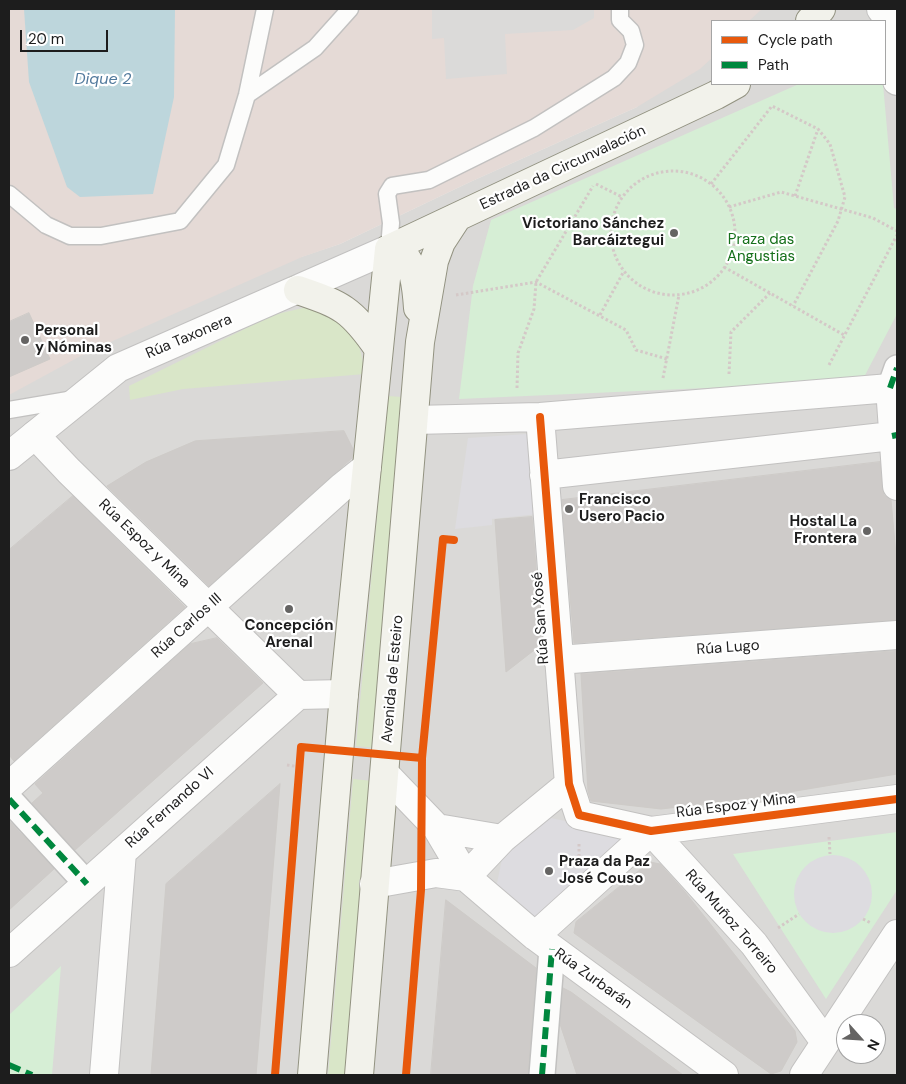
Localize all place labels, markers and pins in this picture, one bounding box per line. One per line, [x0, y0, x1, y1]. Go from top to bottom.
place label: Victoriano Sánchez Barcáiztegui [522, 215, 664, 250]
marker: Victoriano Sánchez Barcáiztegui [668, 227, 680, 239]
place label: Personal y Nóminas [35, 322, 112, 357]
marker: Personal y Nóminas [19, 334, 31, 346]
place label: Francisco Usero Pacio [579, 491, 665, 526]
marker: Francisco Usero Pacio [563, 503, 575, 515]
place label: Hostal La Frontera [789, 513, 857, 548]
marker: Hostal La Frontera [861, 525, 873, 537]
marker: Concepción Arenal [283, 603, 295, 615]
place label: Concepción Arenal [244, 617, 334, 652]
place label: Praza da Paz José Couso [559, 853, 650, 888]
marker: Praza da Paz José Couso [543, 865, 555, 877]

